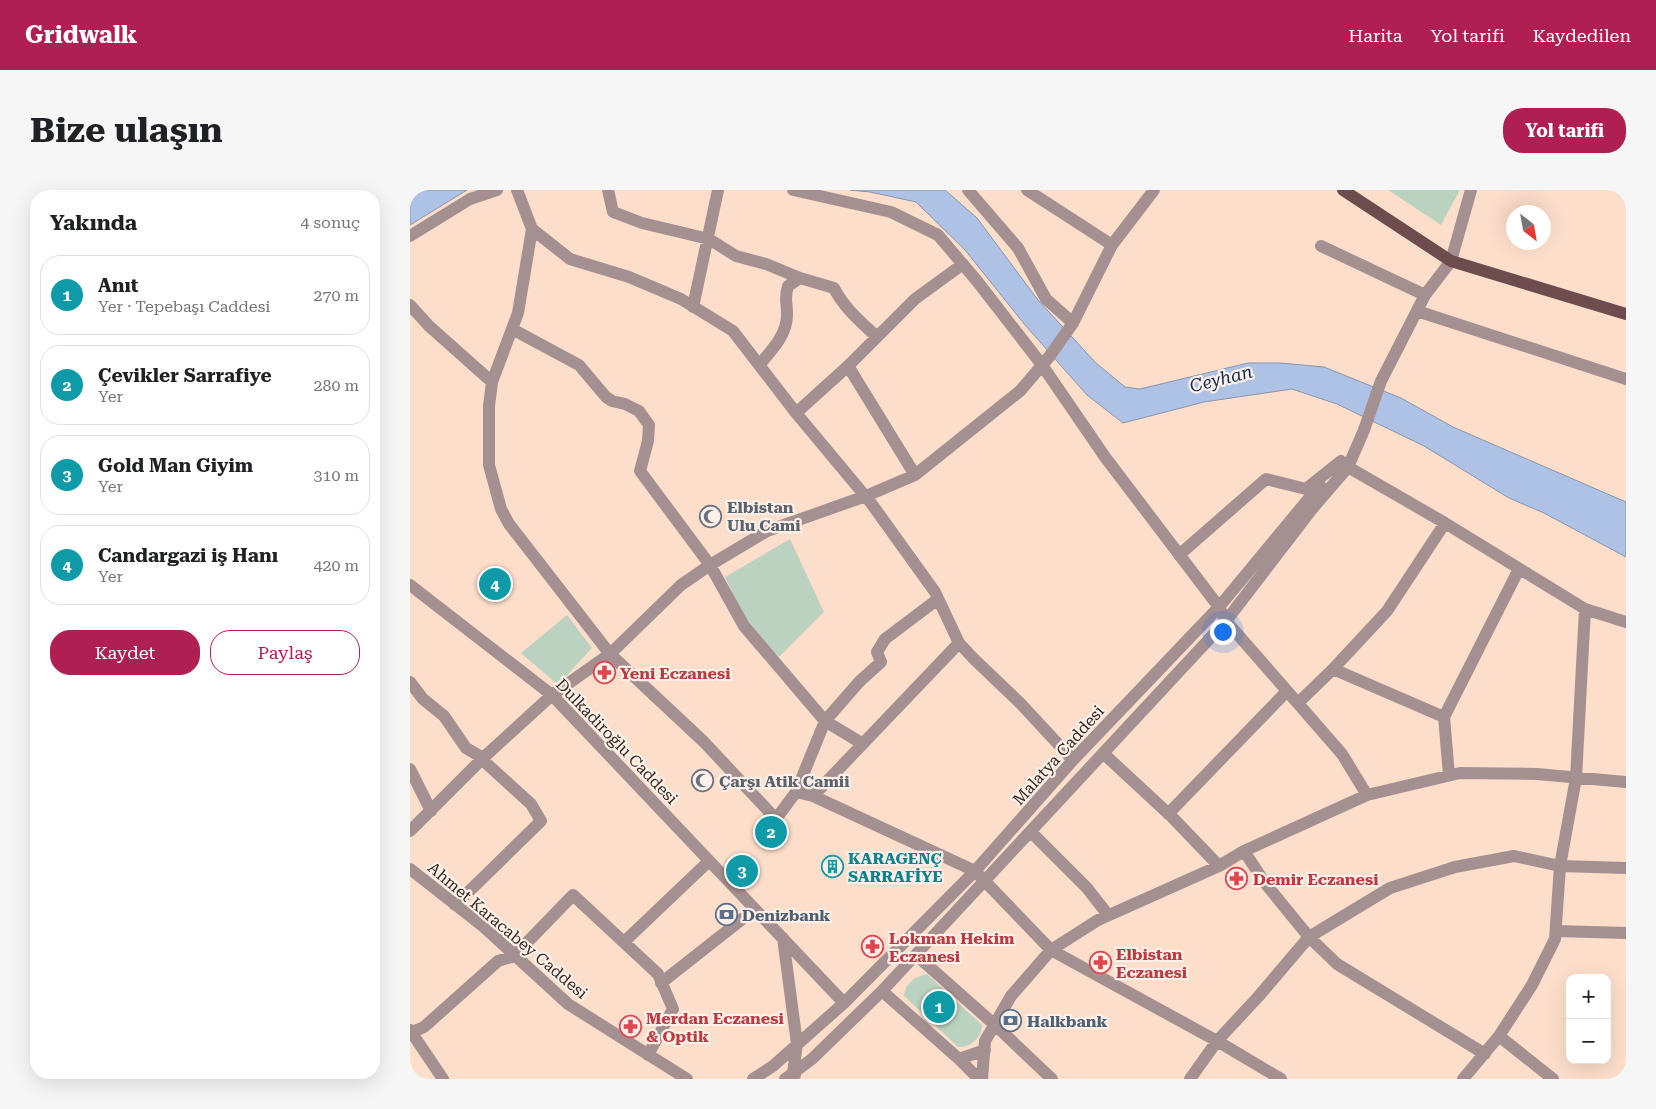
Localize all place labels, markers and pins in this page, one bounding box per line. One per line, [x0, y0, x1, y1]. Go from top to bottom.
place label: Elbistan Ulu Cami [727, 498, 801, 535]
mosque icon: Elbistan Ulu Cami [699, 504, 723, 528]
pin: 4 [479, 565, 511, 603]
pharmacy icon: Yeni Eczanesi [592, 661, 616, 685]
place label: Yeni Eczanesi [620, 664, 731, 683]
mosque icon: Çarşı Atik Camii [691, 769, 715, 793]
place label: Çarşı Atik Camii [719, 772, 850, 791]
pin: 2 [755, 813, 787, 851]
place label: KARAGENÇ SARRAFİYE [848, 849, 943, 886]
pin: 3 [726, 852, 758, 890]
building icon: KARAGENÇ SARRAFİYE [820, 855, 844, 879]
pharmacy icon: Demir Eczanesi [1225, 867, 1249, 891]
place label: Demir Eczanesi [1253, 870, 1379, 889]
bank icon: Denizbank [714, 903, 738, 927]
place label: Denizbank [742, 906, 830, 925]
place label: Lokman Hekim Eczanesi [889, 929, 1015, 966]
pharmacy icon: Lokman Hekim Eczanesi [861, 935, 885, 959]
place label: Elbistan Eczanesi [1116, 945, 1188, 982]
pharmacy icon: Elbistan Eczanesi [1088, 951, 1112, 975]
pin: 1 [923, 988, 955, 1026]
place label: Merdan Eczanesi & Optik [646, 1009, 784, 1046]
bank icon: Halkbank [999, 1009, 1023, 1033]
place label: Halkbank [1027, 1012, 1107, 1031]
pharmacy icon: Merdan Eczanesi & Optik [618, 1015, 642, 1039]

